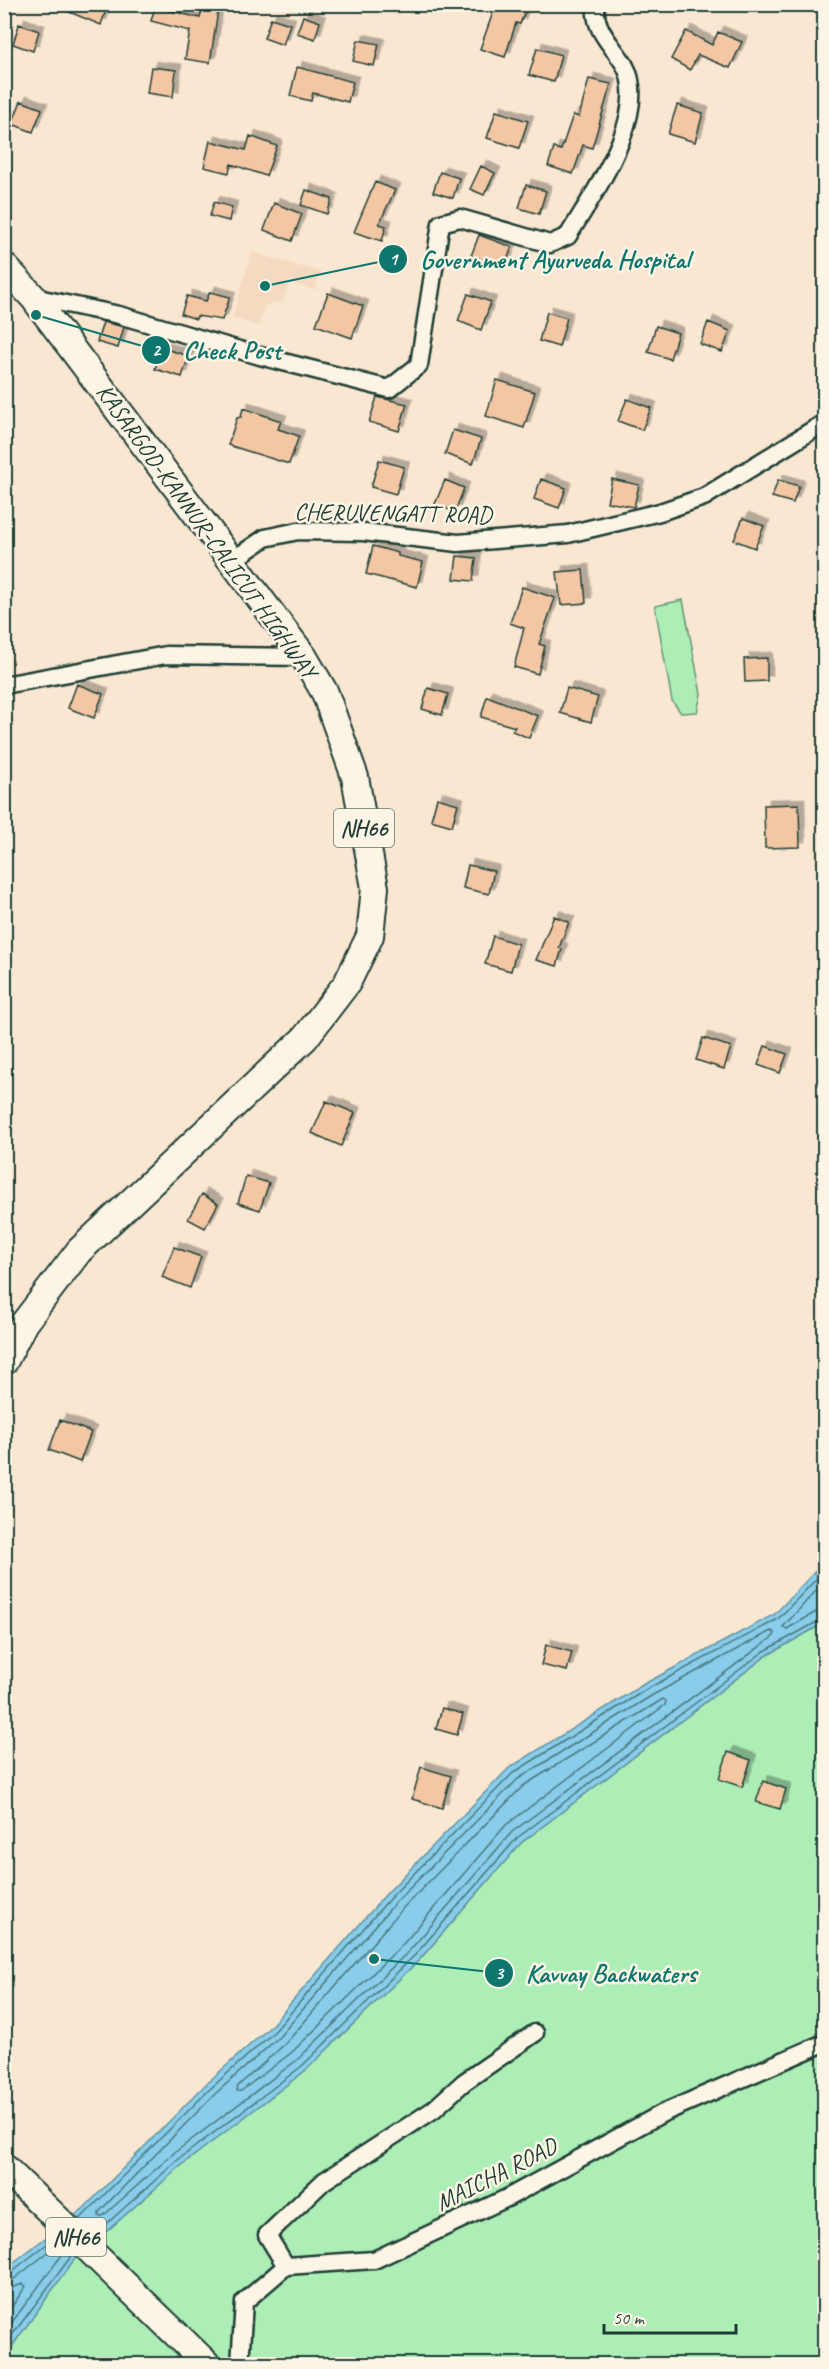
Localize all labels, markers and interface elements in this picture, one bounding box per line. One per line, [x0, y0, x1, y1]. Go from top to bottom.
callout: Government Ayurveda Hospital [378, 237, 702, 281]
text: Government Ayurveda Hospital [420, 243, 694, 276]
text: 1 [389, 248, 399, 270]
callout: Check Post [141, 328, 292, 372]
text: Check Post [183, 334, 284, 367]
text: 2 [152, 339, 162, 361]
street label: KASARGOD-KANNUR-CALICUT HIGHWAY [90, 378, 326, 687]
street label: CHERUVENGATT ROAD [294, 496, 494, 530]
road number: NH66 [334, 809, 394, 847]
callout: Kavvay Backwaters [484, 1951, 709, 1995]
text: Kavvay Backwaters [526, 1957, 699, 1990]
text: 3 [495, 1962, 505, 1984]
street label: MAICHA ROAD [430, 2130, 564, 2217]
road number: NH66 [46, 2218, 106, 2256]
scale bar [604, 2297, 736, 2335]
text: 50 m [613, 2307, 646, 2329]

